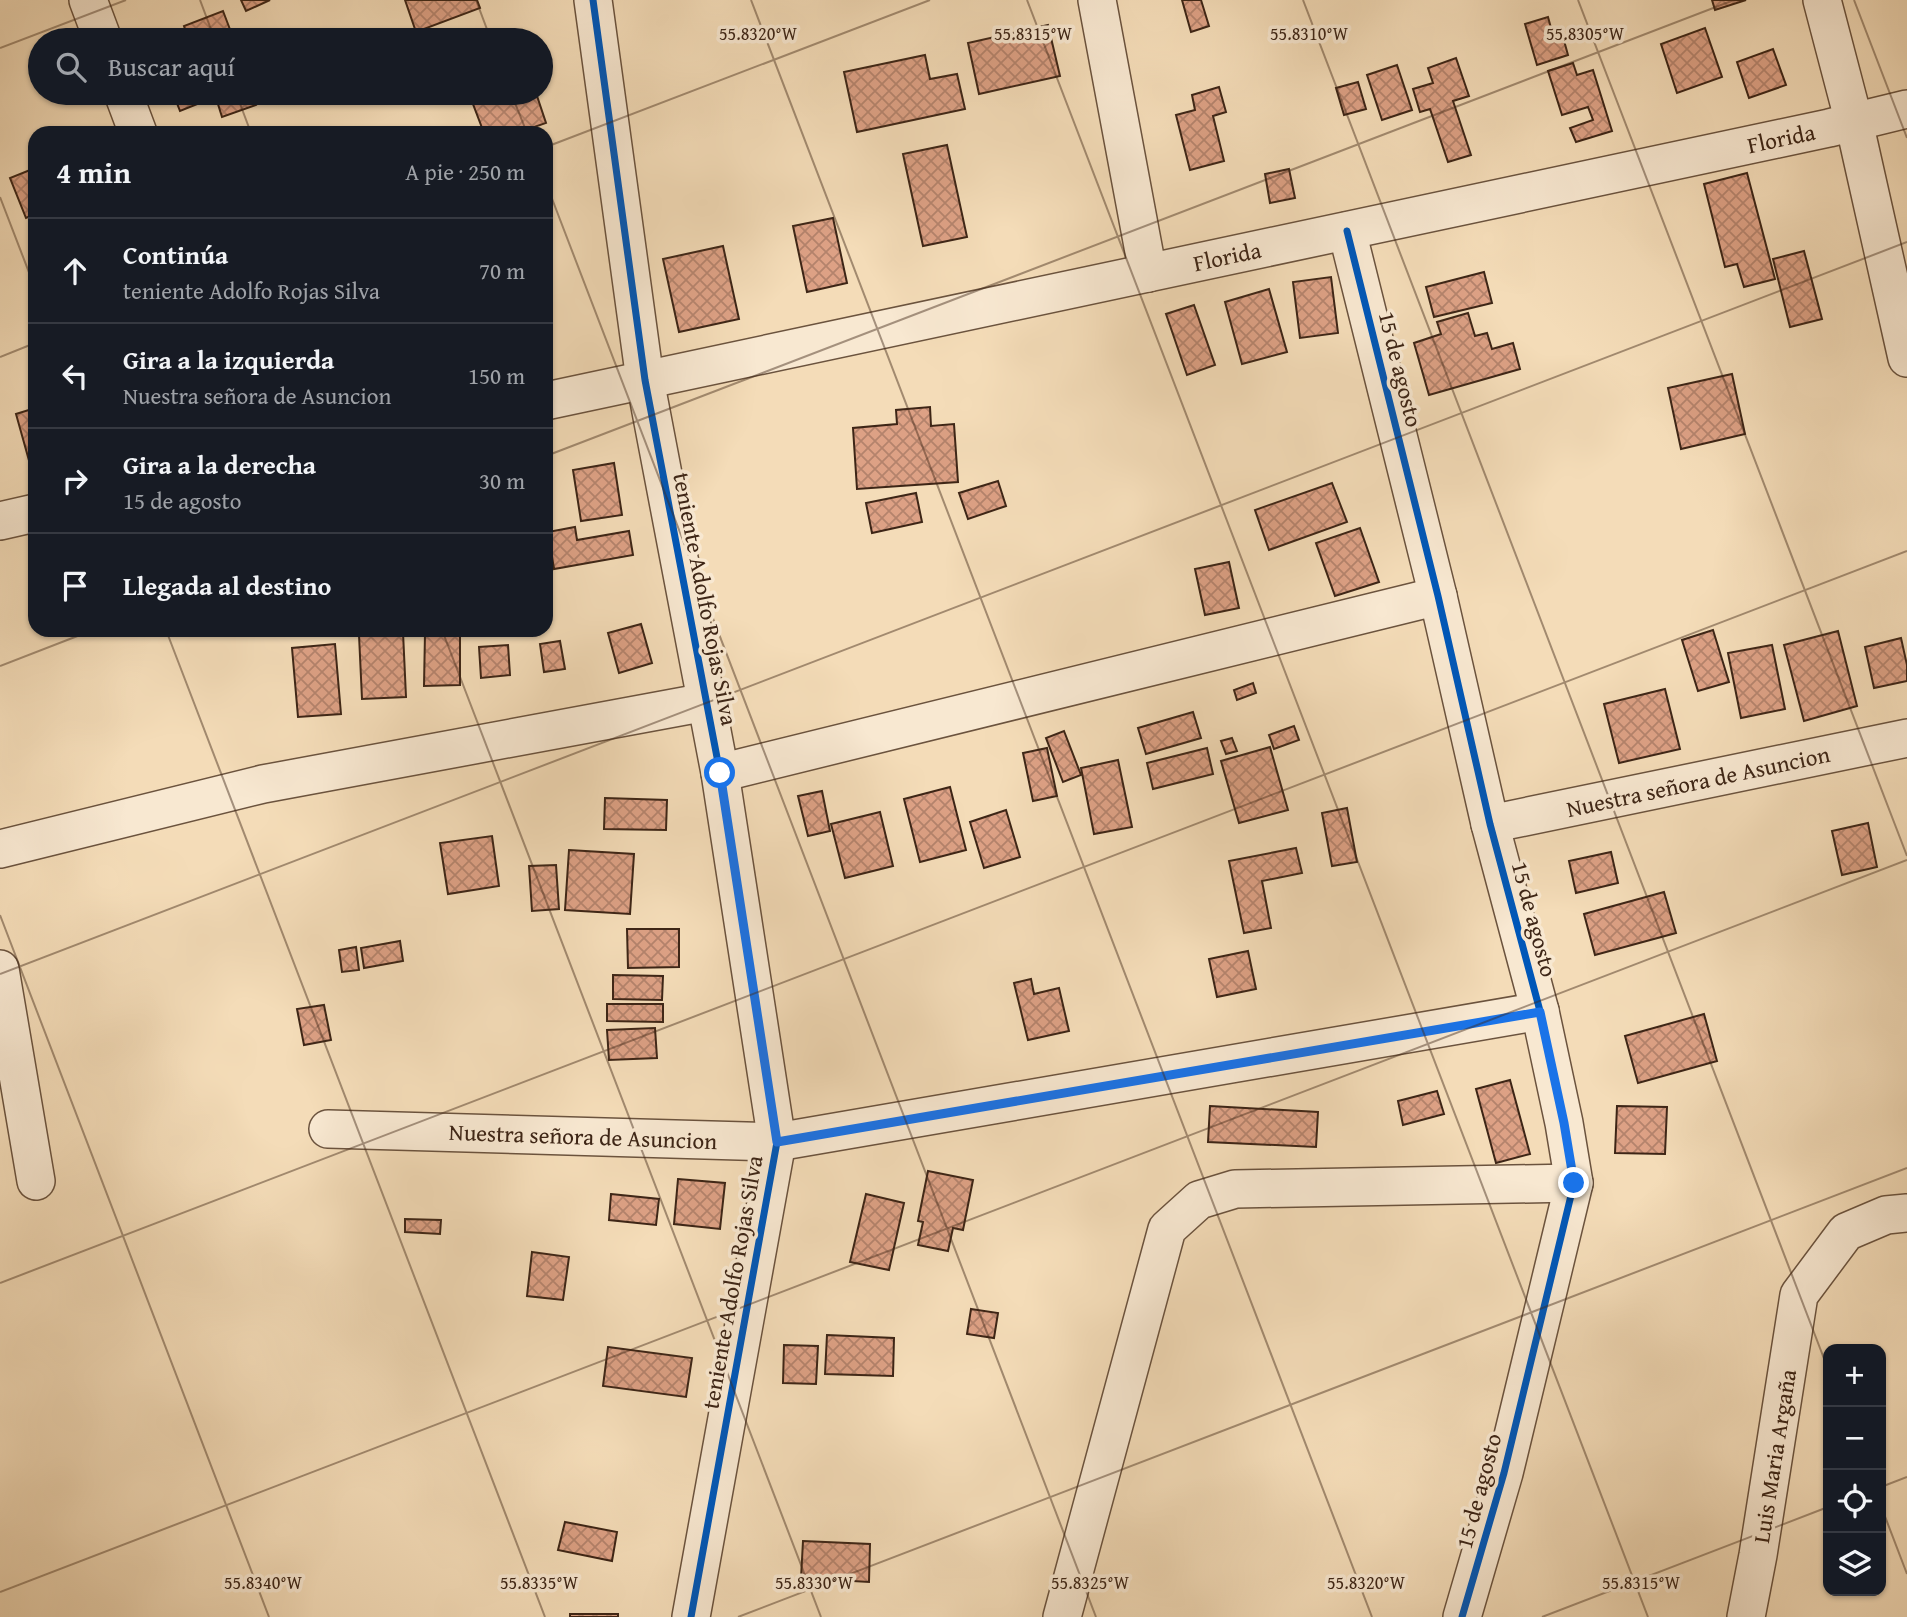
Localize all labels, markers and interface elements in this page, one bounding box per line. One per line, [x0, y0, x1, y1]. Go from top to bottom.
text: 55.8320°W [719, 20, 798, 47]
text: 55.8315°W [994, 20, 1073, 47]
text: 55.8310°W [1270, 20, 1349, 47]
text: 55.8305°W [1546, 20, 1625, 47]
search box [28, 28, 553, 105]
text: Buscar aquí [108, 47, 235, 86]
icon: search [52, 48, 90, 86]
street label: Florida [1744, 115, 1818, 161]
text: 4 min [56, 150, 131, 194]
text: A pie · 250 m [405, 155, 525, 188]
street label: Florida [1190, 233, 1264, 279]
text: Continúa [123, 235, 228, 274]
icon: ahead [56, 252, 94, 290]
text: 70 m [479, 254, 525, 287]
text: teniente Adolfo Rojas Silva [123, 274, 380, 307]
street label: 15 de agosto [1371, 308, 1431, 430]
text: Gira a la izquierda [123, 340, 334, 379]
icon: left [56, 357, 94, 395]
text: 150 m [468, 359, 525, 392]
text: Nuestra señora de Asuncion [123, 379, 391, 412]
text: Gira a la derecha [123, 445, 316, 484]
icon: right [56, 462, 94, 500]
text: 30 m [479, 464, 525, 497]
street label: teniente Adolfo Rojas Silva [665, 470, 747, 728]
text: 15 de agosto [123, 484, 241, 517]
text: Llegada al destino [123, 566, 331, 605]
icon: arrive [56, 567, 94, 605]
street label: Nuestra señora de Asuncion [1563, 737, 1833, 825]
route start [704, 757, 735, 788]
street label: 15 de agosto [1504, 858, 1566, 980]
street label: Nuestra señora de Asuncion [448, 1115, 718, 1157]
street label: teniente Adolfo Rojas Silva [693, 1153, 771, 1411]
route end [1558, 1167, 1589, 1198]
map controls [1823, 1344, 1886, 1596]
button: + [1823, 1344, 1886, 1407]
street label: Luis Maria Argaña [1744, 1367, 1804, 1545]
button: − [1823, 1407, 1886, 1470]
street label: 15 de agosto [1447, 1430, 1509, 1552]
button: locate [1823, 1470, 1886, 1533]
button: layers [1823, 1533, 1886, 1596]
text: 55.8340°W [224, 1569, 303, 1596]
text: 55.8335°W [500, 1569, 579, 1596]
text: 55.8330°W [775, 1569, 854, 1596]
text: 55.8325°W [1051, 1569, 1130, 1596]
text: 55.8320°W [1327, 1569, 1406, 1596]
text: 55.8315°W [1602, 1569, 1681, 1596]

